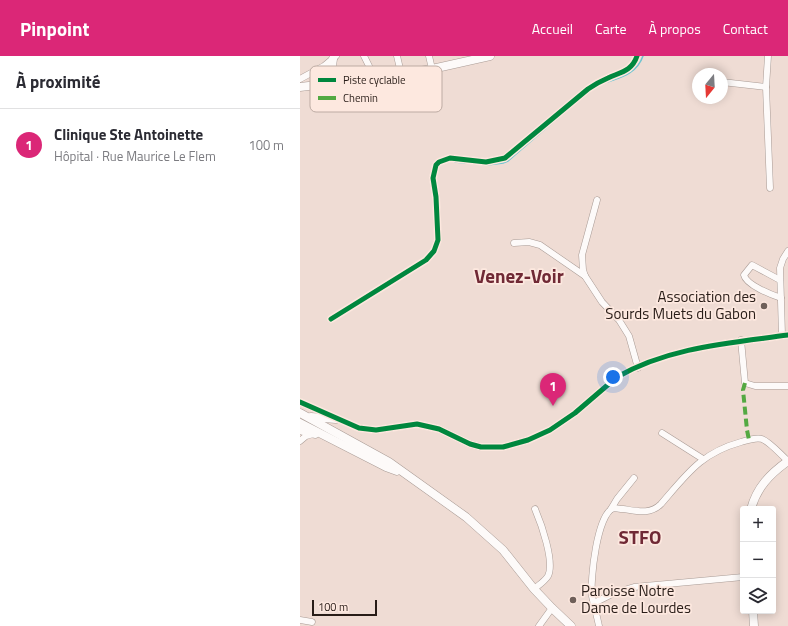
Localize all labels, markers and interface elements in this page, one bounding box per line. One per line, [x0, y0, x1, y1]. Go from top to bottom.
text: Pinpoint [20, 14, 89, 43]
text: Accueil [532, 18, 573, 39]
text: Carte [595, 18, 627, 39]
text: À propos [649, 18, 701, 39]
text: Contact [723, 18, 768, 39]
legend [310, 66, 442, 112]
north arrow [692, 68, 728, 104]
text: À proximité [16, 69, 100, 95]
text: Piste cyclable [343, 72, 406, 88]
text: Chemin [343, 90, 378, 106]
text: Clinique Ste Antoinette [54, 123, 203, 146]
text: 1 [25, 135, 33, 155]
text: 100 m [248, 135, 284, 155]
text: Hôpital · Rue Maurice Le Flem [54, 146, 216, 166]
district label: Venez-Voir [474, 261, 564, 290]
place label: Association des Sourds Muets du Gabon [605, 285, 756, 325]
marker: Association des Sourds Muets du Gabon [759, 301, 769, 311]
your location [603, 367, 623, 387]
pin: 1 [540, 373, 566, 406]
map controls [740, 506, 776, 614]
button: + [740, 506, 776, 542]
district label: STFO [619, 522, 661, 551]
button: − [740, 542, 776, 578]
button: layers [740, 578, 776, 614]
place label: Paroisse Notre Dame de Lourdes [581, 579, 691, 619]
marker: Paroisse Notre Dame de Lourdes [568, 595, 578, 605]
scale bar [312, 598, 377, 617]
text: 100 m [318, 599, 348, 615]

